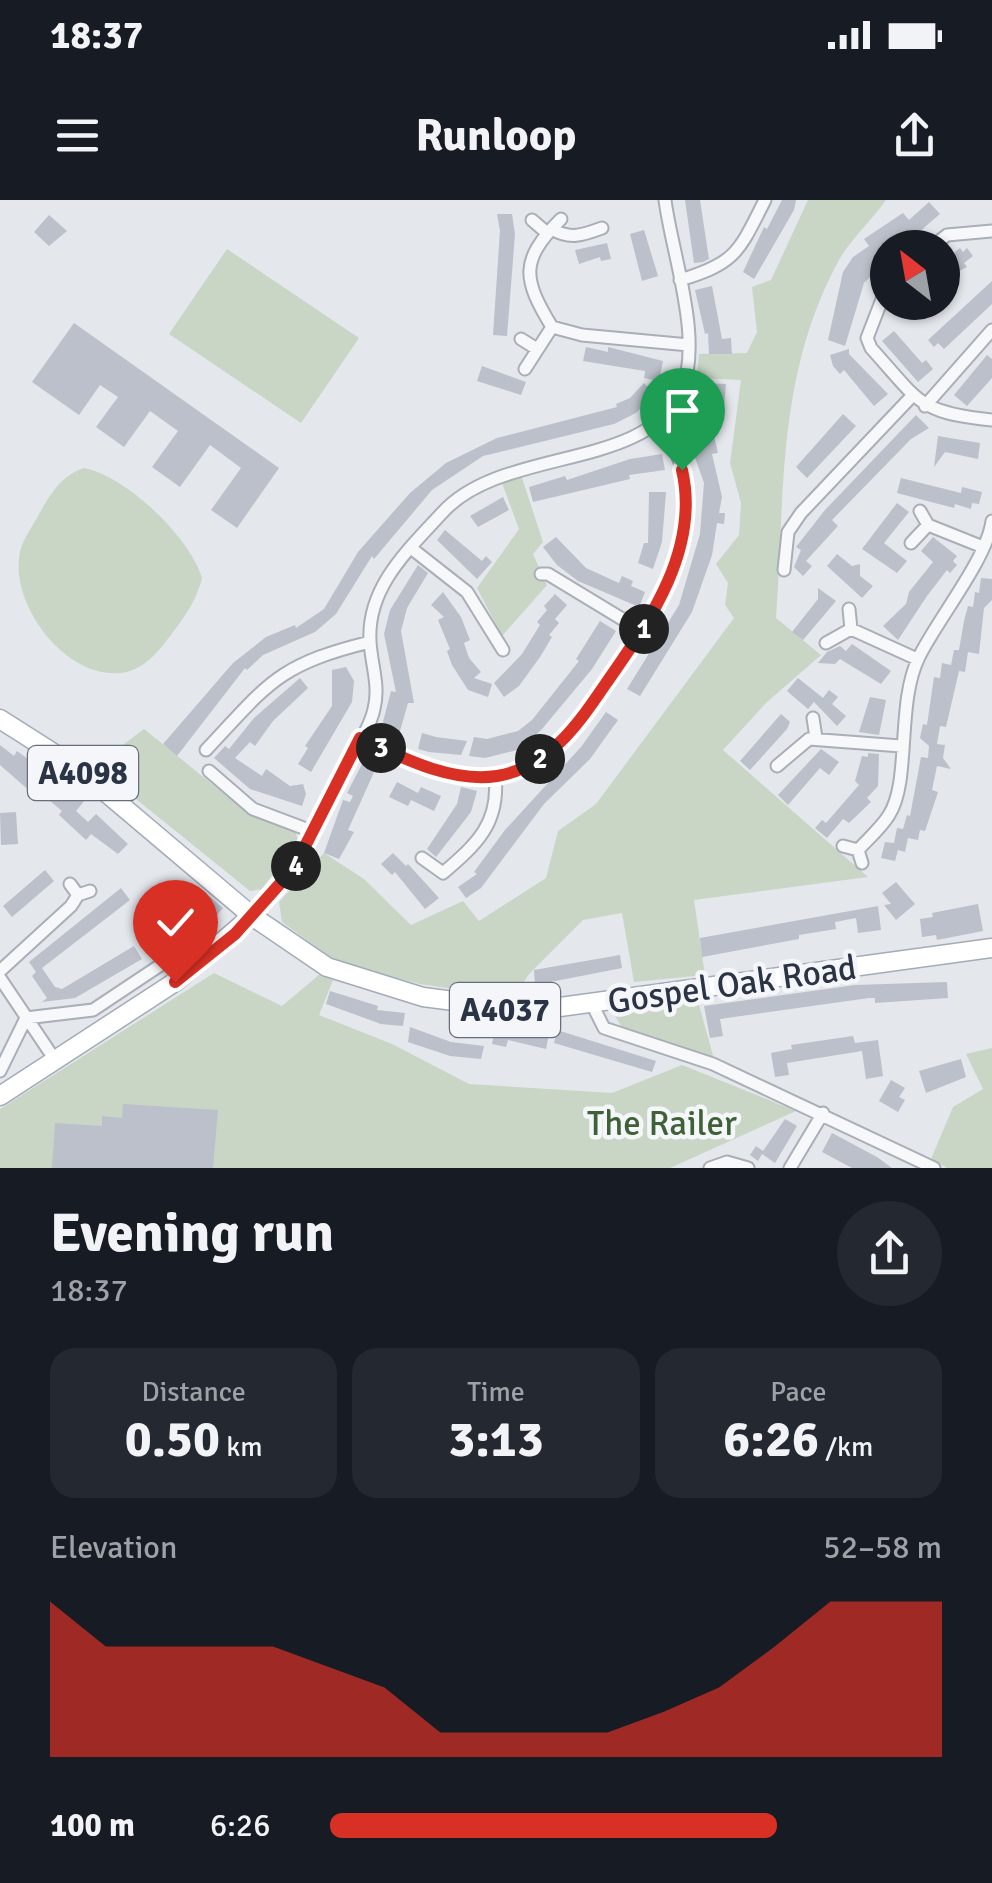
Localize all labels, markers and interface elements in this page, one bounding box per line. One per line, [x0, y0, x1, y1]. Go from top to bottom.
text: 18:37 [50, 12, 143, 59]
icon: menu [50, 108, 105, 163]
text: Runloop [416, 108, 577, 163]
icon: share [887, 108, 942, 163]
north arrow [870, 230, 960, 320]
map controls [870, 230, 960, 320]
pin [640, 368, 725, 471]
icon: arrive [655, 383, 710, 438]
pin: 1 [619, 604, 669, 654]
text: 1 [636, 612, 652, 646]
pin: 3 [356, 723, 406, 773]
text: 3 [373, 731, 389, 765]
pin: 2 [515, 734, 565, 784]
text: 2 [532, 742, 548, 776]
road number: A4098 [28, 746, 138, 800]
pin: 4 [271, 841, 321, 891]
text: 4 [288, 849, 304, 883]
pin [133, 880, 218, 983]
icon: check [148, 895, 203, 950]
street label: Gospel Oak Road [605, 946, 859, 1023]
road number: A4037 [450, 983, 560, 1037]
park label: The Railer [587, 1102, 737, 1145]
text: Evening run [50, 1199, 334, 1267]
button: share [837, 1201, 942, 1306]
text: 18:37 [50, 1271, 128, 1310]
text: Distance [142, 1375, 246, 1409]
text: Time [467, 1375, 525, 1409]
text: Pace [770, 1375, 827, 1409]
text: 0.50 [125, 1409, 220, 1471]
text: 3:13 [448, 1409, 544, 1471]
text: 6:26 [723, 1409, 819, 1471]
text: km [220, 1430, 263, 1464]
text: /km [819, 1430, 873, 1464]
text: Elevation [50, 1528, 177, 1567]
text: 52–58 m [823, 1528, 942, 1567]
text: 100 m [50, 1806, 135, 1845]
text: 6:26 [210, 1806, 270, 1845]

